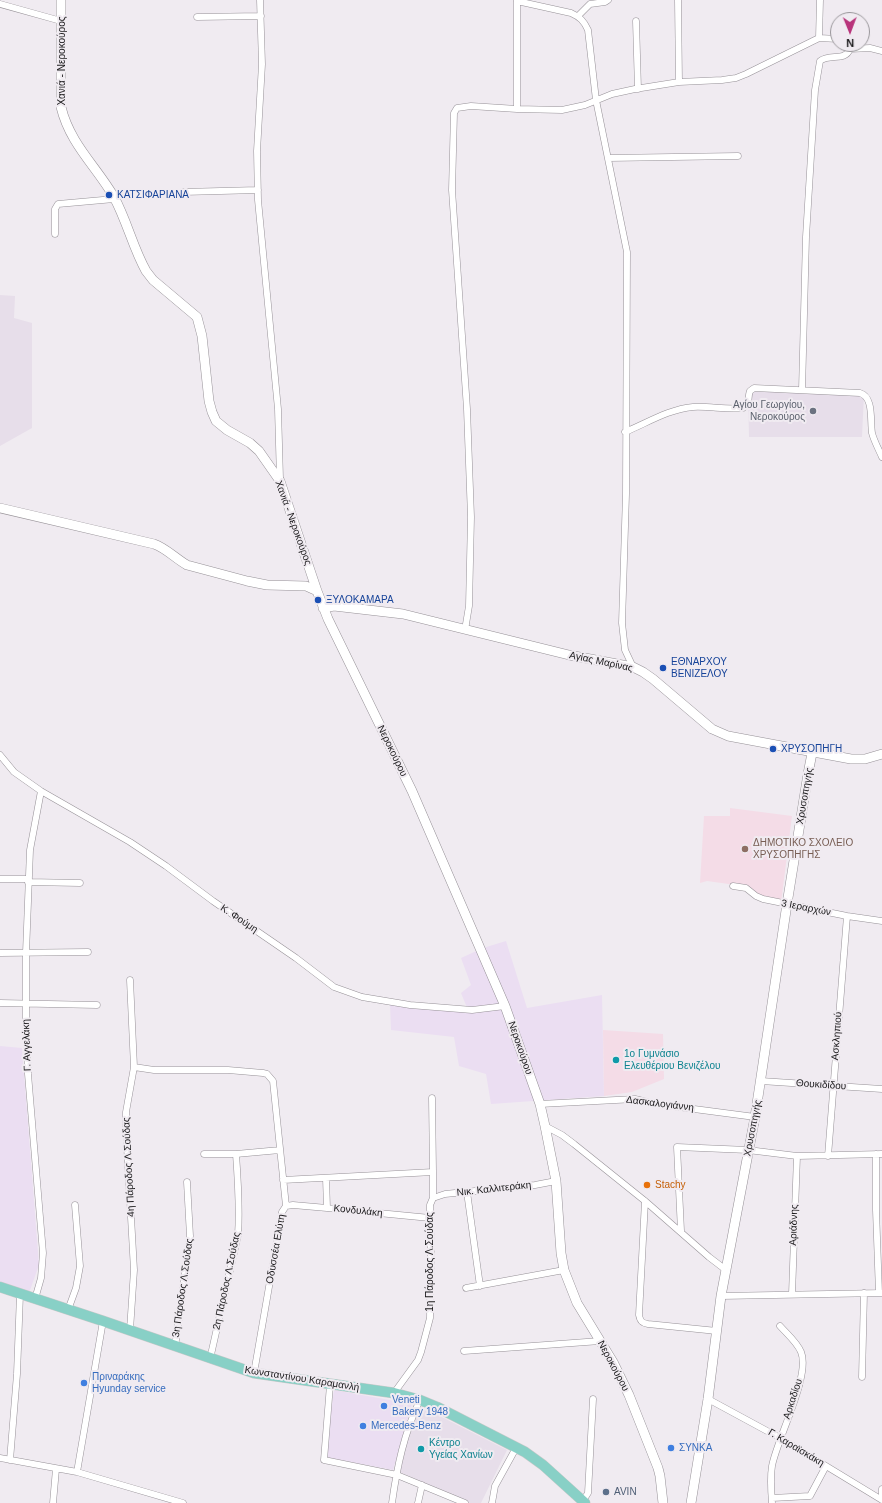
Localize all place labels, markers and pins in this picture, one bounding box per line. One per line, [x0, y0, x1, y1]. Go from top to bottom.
place label: ΚΑΤΣΙΦΑΡΙΑΝΑ [117, 189, 189, 201]
marker: ΚΑΤΣΙΦΑΡΙΑΝΑ [104, 190, 114, 200]
place label: Αγίου Γεωργίου, Νεροκούρος [733, 399, 805, 422]
marker: Αγίου Γεωργίου, Νεροκούρος [808, 406, 818, 416]
place label: ΞΥΛΟΚΑΜΑΡΑ [326, 594, 394, 606]
marker: ΞΥΛΟΚΑΜΑΡΑ [313, 595, 323, 605]
place label: ΕΘΝΑΡΧΟΥ ΒΕΝΙΖΕΛΟΥ [671, 656, 728, 680]
marker: ΕΘΝΑΡΧΟΥ ΒΕΝΙΖΕΛΟΥ [658, 663, 668, 673]
place label: ΧΡΥΣΟΠΗΓΗ [781, 743, 842, 755]
marker: ΧΡΥΣΟΠΗΓΗ [768, 744, 778, 754]
place label: ΔΗΜΟΤΙΚΟ ΣΧΟΛΕΙΟ ΧΡΥΣΟΠΗΓΗΣ [753, 837, 853, 860]
marker: ΔΗΜΟΤΙΚΟ ΣΧΟΛΕΙΟ ΧΡΥΣΟΠΗΓΗΣ [740, 844, 750, 854]
place label: 1ο Γυμνάσιο Ελευθέριου Βενιζέλου [624, 1048, 720, 1072]
marker: 1ο Γυμνάσιο Ελευθέριου Βενιζέλου [611, 1055, 621, 1065]
place label: Stachy [655, 1179, 686, 1191]
marker: Stachy [642, 1180, 652, 1190]
place label: Πριναράκης Hyunday service [92, 1371, 166, 1394]
marker: Πριναράκης Hyunday service [79, 1378, 89, 1388]
place label: Veneti Bakery 1948 [392, 1394, 448, 1418]
marker: Veneti Bakery 1948 [379, 1401, 389, 1411]
place label: Mercedes-Benz [371, 1420, 441, 1432]
marker: Mercedes-Benz [358, 1421, 368, 1431]
place label: Κέντρο Υγείας Χανίων [429, 1437, 493, 1460]
place label: ΣΥΝΚΑ [679, 1442, 712, 1454]
marker: ΣΥΝΚΑ [666, 1443, 676, 1453]
marker: Κέντρο Υγείας Χανίων [416, 1444, 426, 1454]
place label: AVIN [614, 1486, 637, 1498]
marker: AVIN [601, 1487, 611, 1497]

